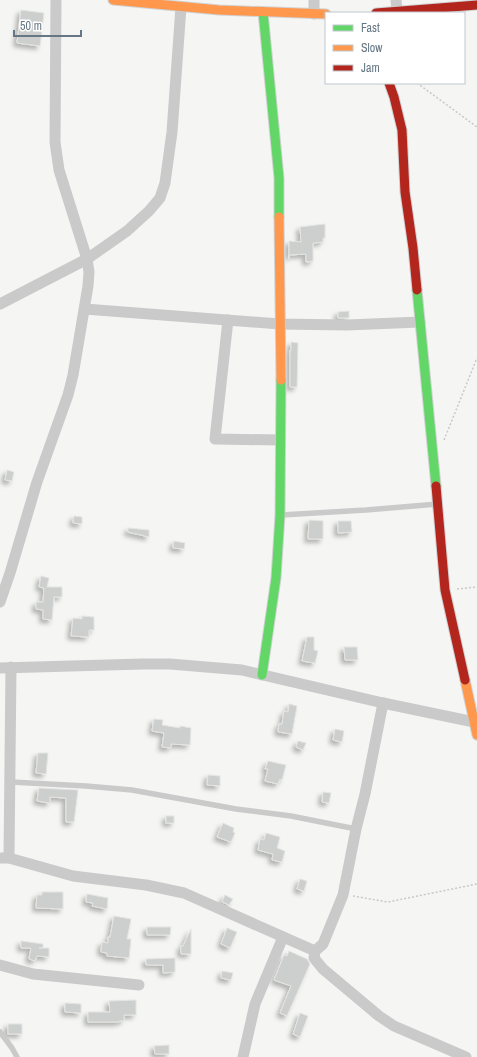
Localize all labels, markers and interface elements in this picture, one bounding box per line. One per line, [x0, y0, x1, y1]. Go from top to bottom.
scale bar [14, 12, 81, 38]
legend [325, 12, 465, 84]
text: 50 m [20, 18, 42, 34]
text: Fast [361, 20, 380, 36]
text: Slow [361, 40, 383, 56]
text: Jam [361, 60, 380, 76]

